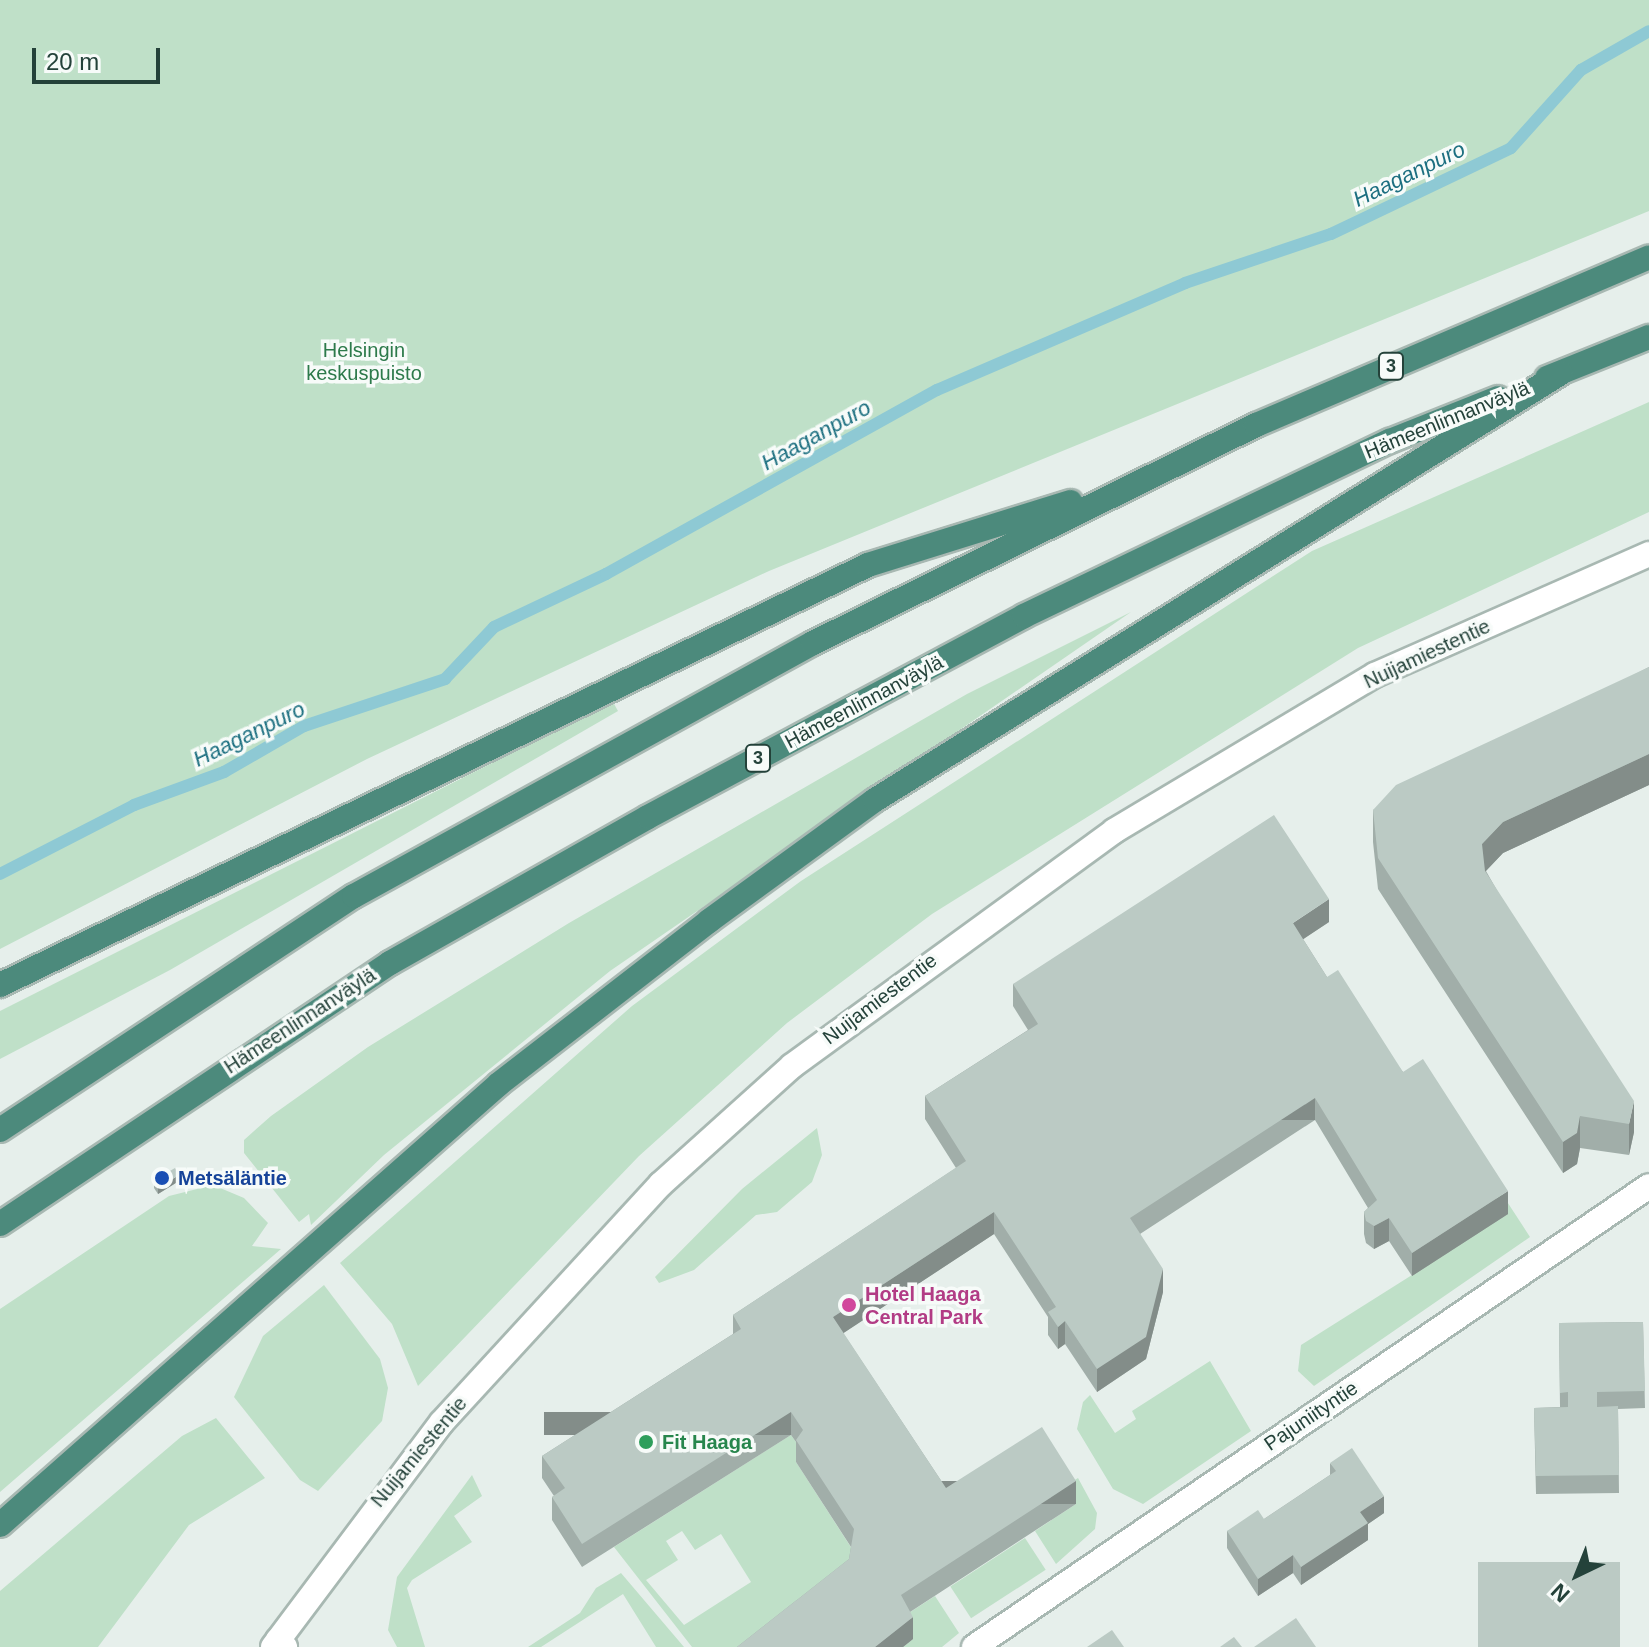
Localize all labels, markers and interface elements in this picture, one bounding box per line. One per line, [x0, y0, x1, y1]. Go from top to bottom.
scale bar [36, 32, 164, 82]
text: 20 m [46, 48, 99, 75]
water label: Haaganpuro [1349, 136, 1469, 212]
park label: Helsingin keskuspuisto [306, 338, 422, 385]
road number: 3 [1377, 352, 1405, 380]
street label: Hämeenlinnanväylä [1361, 376, 1533, 464]
water label: Haaganpuro [757, 394, 875, 476]
street label: Nuijamiestentie [1360, 614, 1494, 694]
street label: Hämeenlinnanväylä [781, 650, 947, 754]
water label: Haaganpuro [189, 696, 309, 772]
road number: 3 [744, 744, 772, 772]
street label: Nuijamiestentie [818, 948, 942, 1050]
street label: Hämeenlinnanväylä [220, 963, 380, 1079]
place label: Metsäläntie [178, 1166, 287, 1190]
marker: Metsäläntie [153, 1169, 171, 1187]
place label: Hotel Haaga Central Park [865, 1282, 983, 1329]
marker: Hotel Haaga Central Park [840, 1296, 858, 1314]
street label: Pajuniityntie [1260, 1376, 1362, 1456]
street label: Nuijamiestentie [366, 1392, 472, 1512]
place label: Fit Haaga [662, 1430, 752, 1454]
marker: Fit Haaga [637, 1433, 655, 1451]
north arrow [1537, 1535, 1617, 1615]
text: N [1546, 1578, 1575, 1607]

